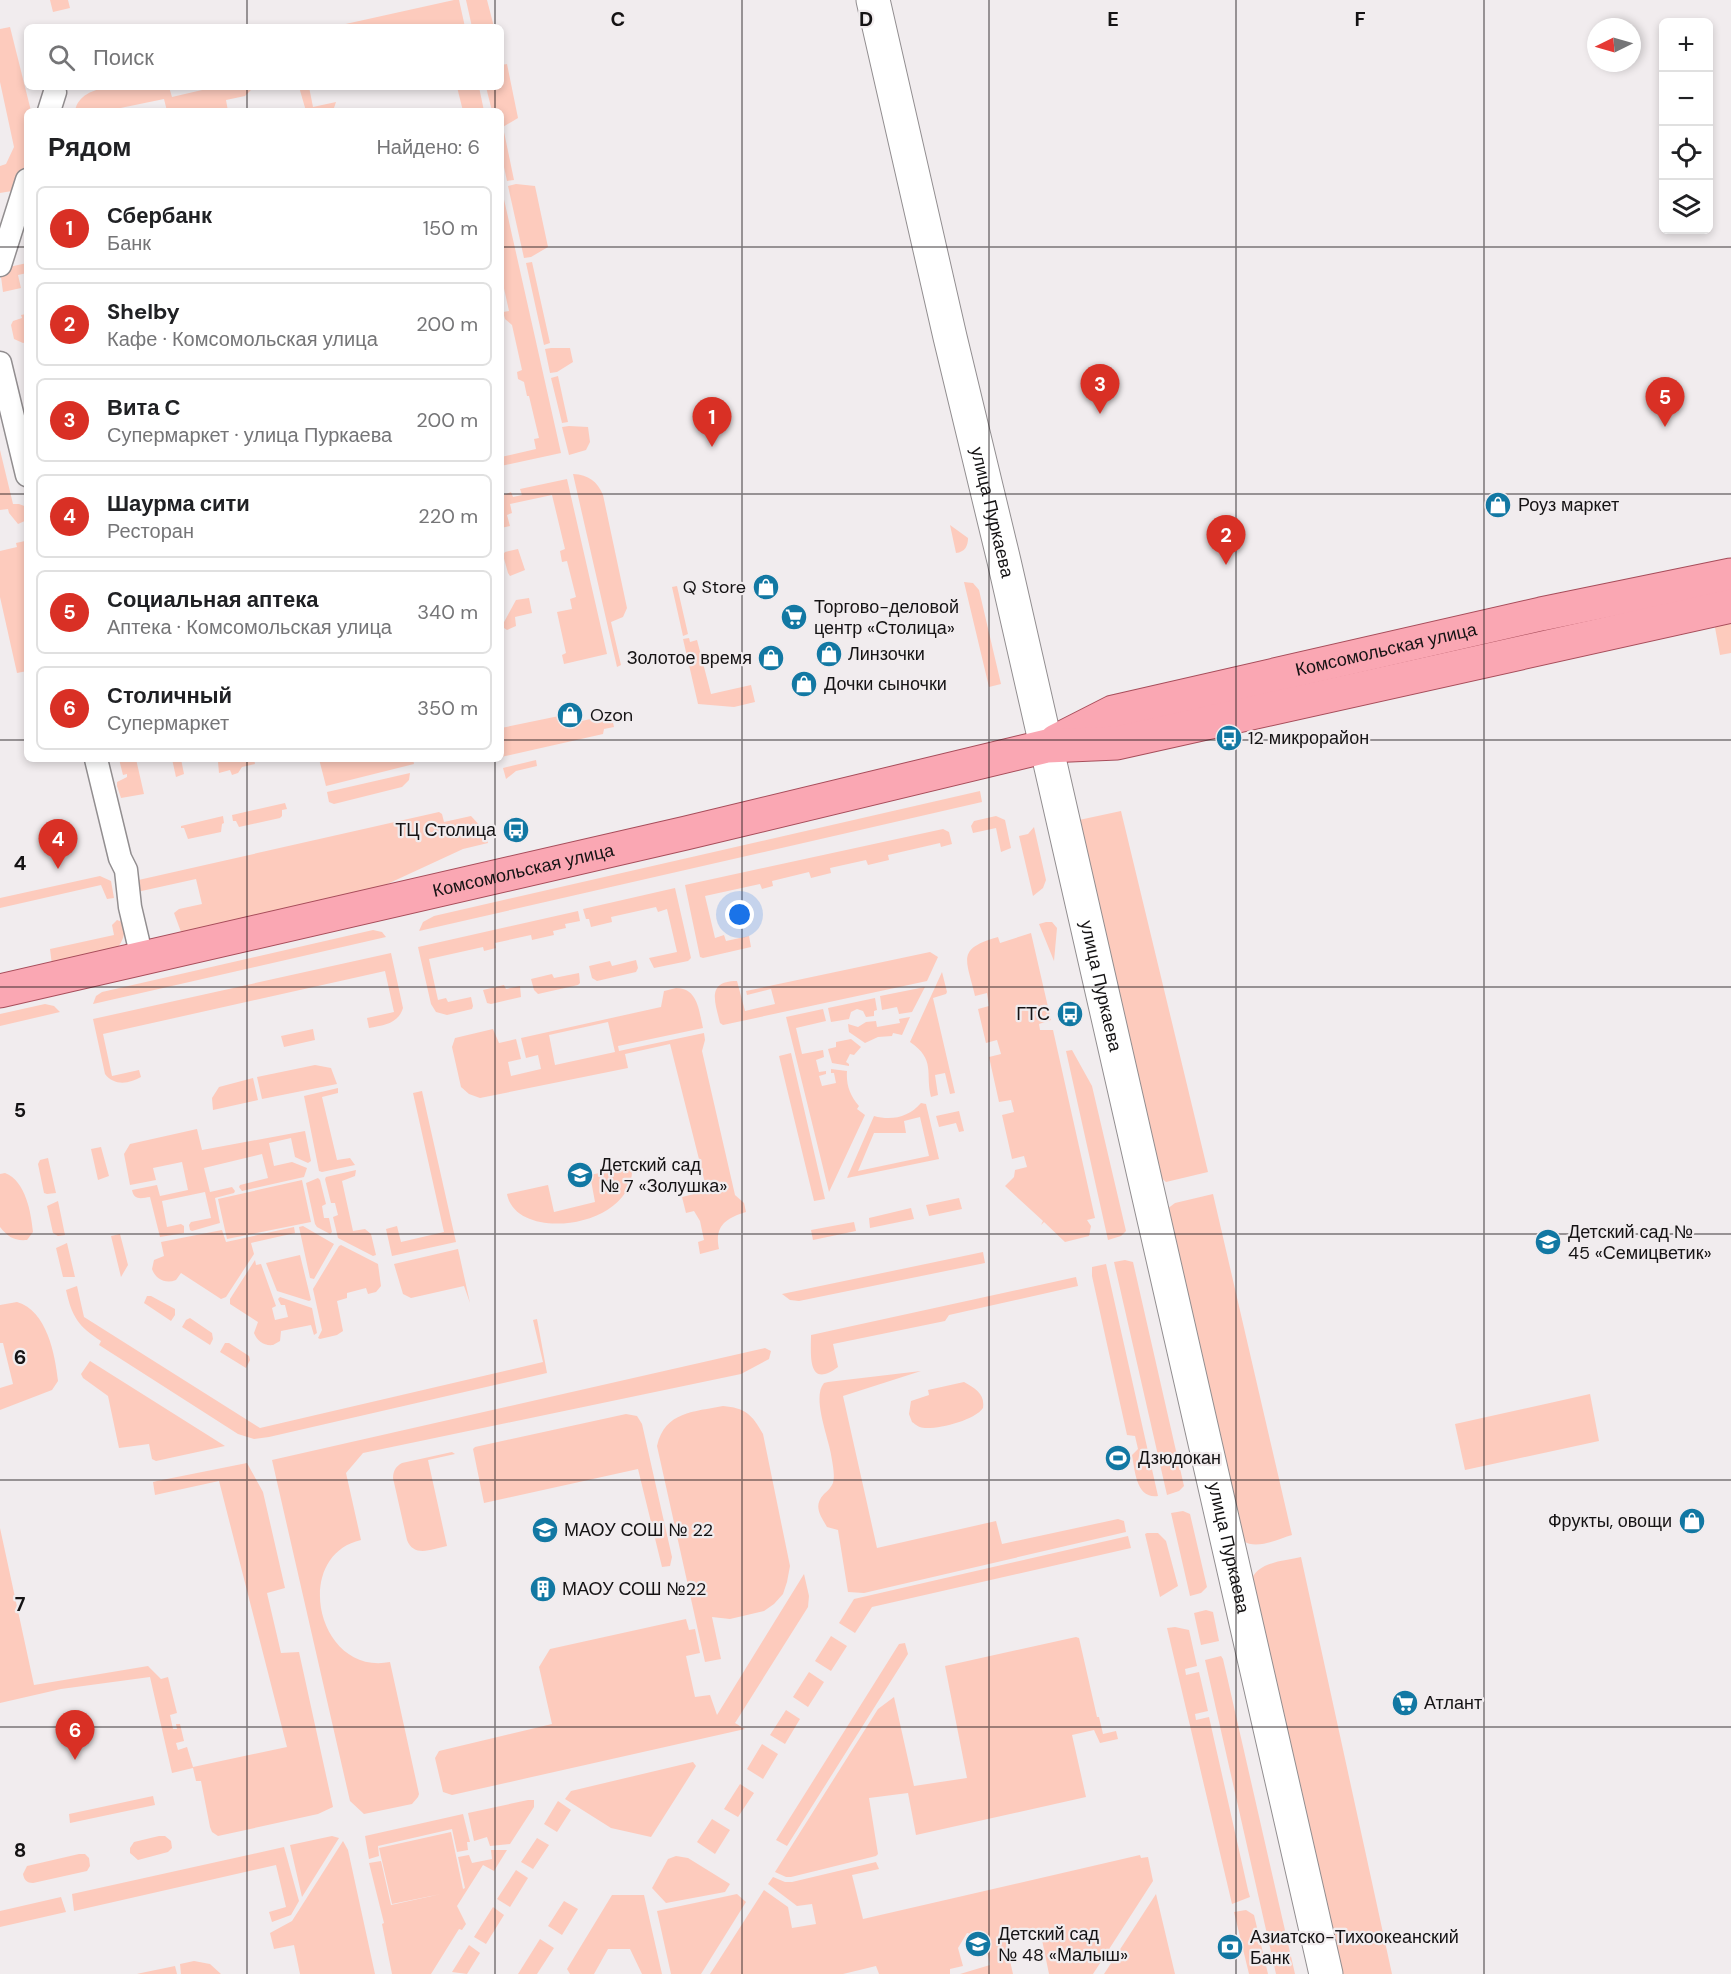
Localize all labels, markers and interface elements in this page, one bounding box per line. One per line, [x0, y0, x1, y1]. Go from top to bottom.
text: C [611, 6, 625, 32]
text: D [859, 6, 873, 32]
text: E [1107, 6, 1119, 32]
text: F [1354, 6, 1366, 32]
north arrow [1587, 18, 1641, 72]
map controls [1659, 18, 1713, 234]
button: + [1659, 18, 1713, 72]
search box [24, 24, 504, 90]
icon: search [45, 41, 78, 74]
text: Поиск [93, 43, 154, 72]
button: − [1659, 72, 1713, 126]
button: locate [1659, 126, 1713, 180]
text: Рядом [48, 130, 131, 164]
text: Найдено: 6 [376, 134, 480, 160]
button: layers [1659, 180, 1713, 234]
text: Сбербанк [107, 201, 212, 230]
text: 1 [66, 215, 73, 241]
text: 150 m [423, 215, 478, 241]
text: Банк [107, 230, 151, 256]
text: Shelby [107, 297, 180, 326]
text: 2 [64, 311, 75, 337]
text: 200 m [416, 311, 478, 337]
text: Кафе · Комсомольская улица [107, 326, 378, 352]
pin: 3 [1080, 364, 1120, 414]
pin: 5 [1646, 378, 1684, 427]
text: Вита С [107, 393, 180, 422]
pin: 1 [692, 398, 732, 447]
text: 3 [63, 407, 76, 433]
text: 200 m [416, 407, 478, 433]
text: Супермаркет · улица Пуркаева [107, 422, 392, 448]
street label: улица Пуркаева [965, 444, 1020, 581]
text: Шаурма сити [107, 489, 250, 518]
shop icon: Роуз маркет [1483, 490, 1513, 520]
place label: Роуз маркет [1518, 493, 1619, 517]
text: 4 [63, 503, 76, 529]
text: 220 m [418, 503, 478, 529]
pin: 2 [1206, 516, 1246, 565]
text: Ресторан [107, 518, 194, 544]
shop icon: Q Store [751, 572, 781, 602]
place label: Q Store [683, 575, 746, 599]
text: Социальная аптека [107, 585, 318, 614]
place label: Торгово-деловой центр «Столица» [814, 595, 959, 640]
text: 5 [63, 599, 76, 625]
text: 340 m [417, 599, 478, 625]
supermarket icon: Торгово-деловой центр «Столица» [779, 602, 809, 632]
text: Аптека · Комсомольская улица [107, 614, 392, 640]
street label: Комсомольская улица [1293, 617, 1480, 682]
shop icon: Линзочки [814, 639, 844, 669]
place label: Линзочки [848, 642, 925, 666]
shop icon: Золотое время [756, 643, 786, 673]
place label: Золотое время [627, 646, 752, 670]
shop icon: Дочки сыночки [789, 669, 819, 699]
place label: Дочки сыночки [824, 672, 947, 696]
text: Столичный [107, 681, 232, 710]
text: 6 [63, 695, 76, 721]
text: 350 m [417, 695, 478, 721]
shop icon: Ozon [555, 700, 585, 730]
place label: Ozon [590, 703, 633, 727]
text: Супермаркет [107, 710, 229, 736]
bus stop icon: 12 микрорайон [1214, 723, 1244, 753]
place label: 12 микрорайон [1248, 726, 1369, 750]
bus stop icon: ТЦ Столица [501, 815, 531, 845]
place label: ТЦ Столица [395, 818, 497, 842]
pin: 4 [38, 820, 78, 869]
street label: Комсомольская улица [430, 838, 617, 903]
text: 4 [14, 850, 27, 876]
your location [725, 900, 754, 929]
street label: улица Пуркаева [1074, 918, 1128, 1055]
bus stop icon: ГТС [1055, 999, 1085, 1029]
place label: ГТС [1016, 1002, 1050, 1026]
text: 5 [14, 1097, 26, 1123]
place label: Детский сад № 7 «Золушка» [600, 1153, 727, 1198]
school or university icon: Детский сад № 7 «Золушка» [565, 1160, 595, 1190]
place label: Детский сад № 45 «Семицветик» [1568, 1220, 1712, 1265]
school or university icon: Детский сад № 45 «Семицветик» [1533, 1227, 1563, 1257]
text: 6 [14, 1344, 26, 1370]
sports icon: Дзюдокан [1103, 1443, 1133, 1473]
place label: Дзюдокан [1138, 1446, 1221, 1470]
street label: улица Пуркаева [1202, 1480, 1256, 1616]
shop icon: Фрукты, овощи [1677, 1506, 1707, 1536]
place label: Фрукты, овощи [1548, 1509, 1672, 1533]
school or university icon: МАОУ СОШ № 22 [530, 1515, 560, 1545]
place label: МАОУ СОШ № 22 [564, 1518, 713, 1542]
building icon: МАОУ СОШ №22 [528, 1574, 558, 1604]
place label: МАОУ СОШ №22 [562, 1577, 706, 1601]
text: 7 [15, 1591, 26, 1617]
supermarket icon: Атлант [1390, 1688, 1420, 1718]
place label: Атлант [1424, 1691, 1482, 1715]
pin: 6 [56, 1710, 94, 1760]
text: 8 [14, 1837, 26, 1863]
place label: Детский сад № 48 «Малыш» [998, 1922, 1128, 1967]
place label: Азиатско-Тихоокеанский Банк [1250, 1925, 1459, 1970]
school or university icon: Детский сад № 48 «Малыш» [963, 1929, 993, 1959]
bank icon: Азиатско-Тихоокеанский Банк [1215, 1932, 1245, 1962]

